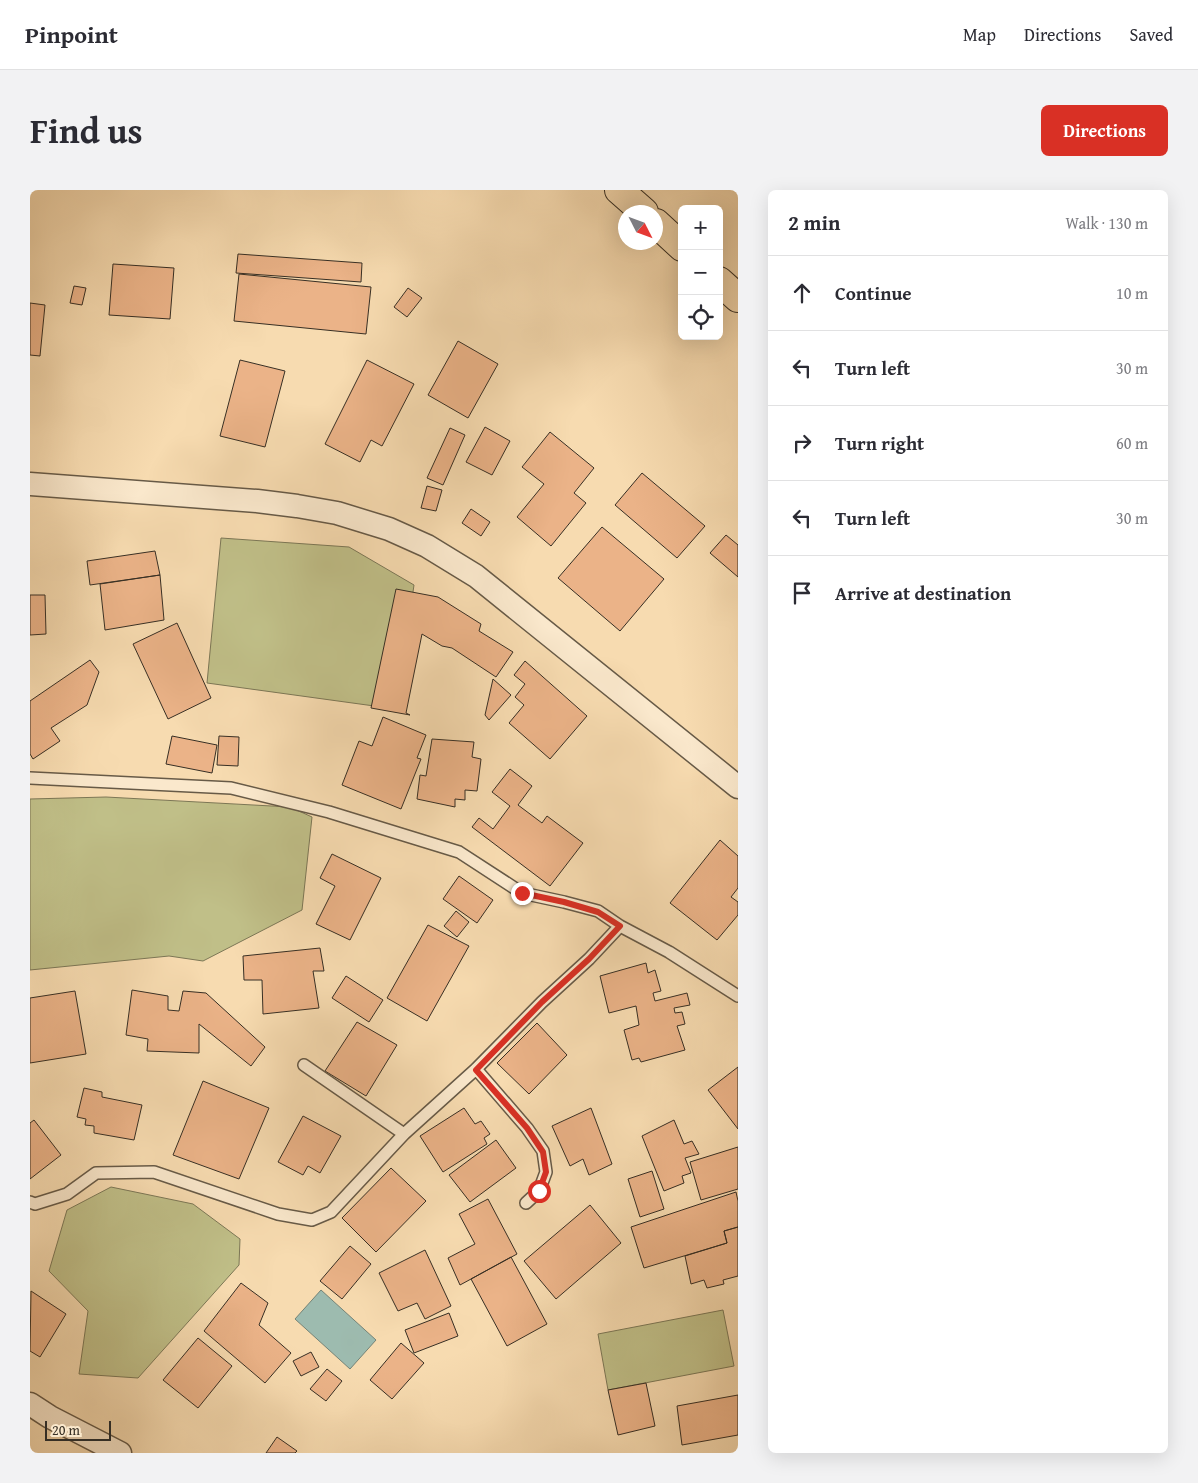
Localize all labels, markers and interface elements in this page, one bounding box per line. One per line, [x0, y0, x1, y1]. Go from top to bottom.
text: Pinpoint [25, 17, 118, 52]
text: Map [963, 21, 996, 48]
text: Directions [1024, 21, 1101, 48]
text: Saved [1129, 21, 1173, 48]
text: Find us [30, 105, 143, 156]
button: Directions [1041, 105, 1168, 156]
north arrow [618, 205, 663, 250]
map controls [678, 205, 723, 340]
button: + [678, 205, 723, 250]
text: 2 min [788, 207, 840, 238]
text: Walk · 130 m [1065, 211, 1148, 235]
button: − [678, 250, 723, 295]
icon: ahead [788, 279, 816, 307]
text: Continue [835, 279, 912, 307]
text: 10 m [1116, 281, 1148, 305]
button: locate [678, 295, 723, 340]
icon: left [788, 354, 816, 382]
text: Turn left [835, 354, 910, 382]
text: 30 m [1116, 356, 1148, 380]
icon: right [788, 429, 816, 457]
text: Turn right [835, 429, 924, 457]
text: 60 m [1116, 431, 1148, 455]
icon: left [788, 504, 816, 532]
text: Turn left [835, 504, 910, 532]
text: 30 m [1116, 506, 1148, 530]
icon: arrive [788, 579, 816, 607]
text: Arrive at destination [835, 579, 1011, 607]
route end [511, 882, 534, 905]
route start [528, 1180, 551, 1203]
scale bar [45, 1418, 111, 1441]
text: 20 m [52, 1420, 80, 1440]

